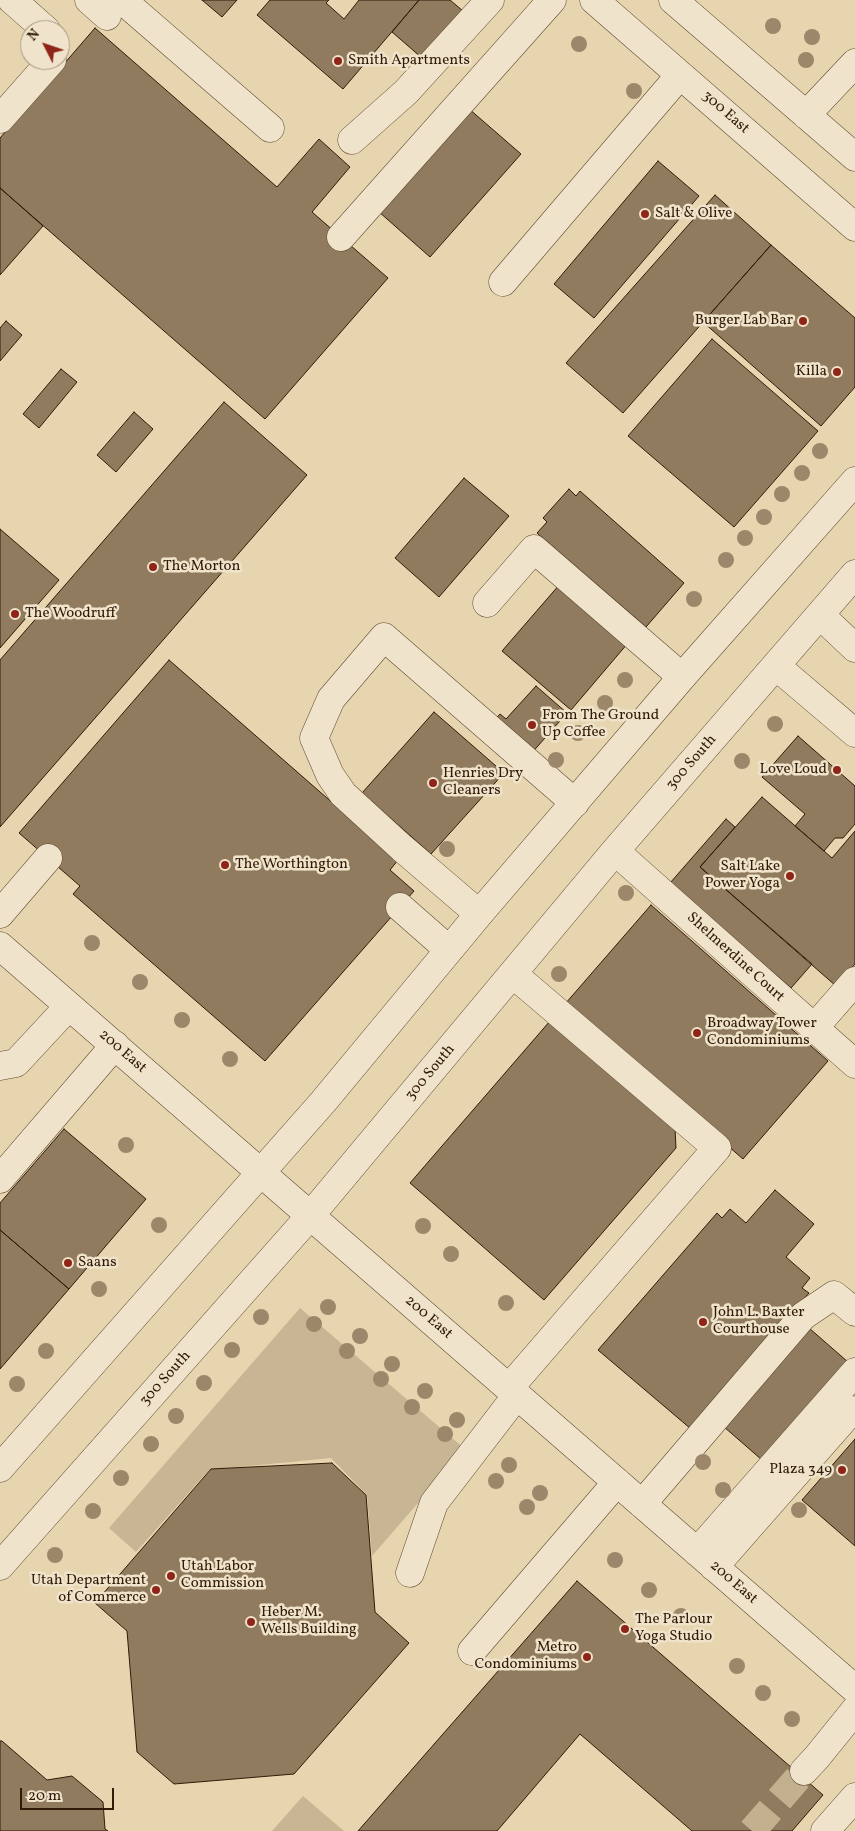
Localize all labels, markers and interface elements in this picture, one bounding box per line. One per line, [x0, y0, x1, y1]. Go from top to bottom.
north arrow [20, 20, 70, 70]
text: N [24, 25, 45, 46]
place label: Smith Apartments [348, 52, 470, 70]
marker: Smith Apartments [332, 55, 344, 67]
street label: 300 East [698, 88, 752, 138]
place label: Salt & Olive [655, 205, 732, 223]
marker: Salt & Olive [639, 208, 651, 220]
place label: Burger Lab Bar [695, 312, 793, 330]
marker: Burger Lab Bar [797, 315, 809, 327]
place label: Killa [796, 363, 827, 381]
marker: Killa [831, 366, 843, 378]
place label: The Morton [163, 558, 241, 576]
marker: The Morton [147, 561, 159, 573]
place label: The Woodruff [25, 605, 116, 623]
marker: The Woodruff [9, 608, 21, 620]
place label: From The Ground Up Coffee [542, 707, 659, 742]
marker: From The Ground Up Coffee [526, 719, 538, 731]
street label: 300 South [663, 732, 721, 794]
place label: Love Loud [760, 761, 827, 779]
marker: Love Loud [831, 764, 843, 776]
place label: Henries Dry Cleaners [443, 765, 523, 800]
marker: Henries Dry Cleaners [427, 777, 439, 789]
place label: The Worthington [235, 856, 348, 874]
place label: Salt Lake Power Yoga [705, 858, 780, 893]
marker: The Worthington [219, 859, 231, 871]
marker: Salt Lake Power Yoga [784, 870, 796, 882]
street label: Shelmerdine Court [682, 909, 788, 1007]
place label: Broadway Tower Condominiums [707, 1015, 817, 1050]
street label: 200 East [94, 1026, 150, 1078]
marker: Broadway Tower Condominiums [691, 1027, 703, 1039]
street label: 300 South [402, 1041, 460, 1105]
place label: Saans [78, 1254, 117, 1272]
marker: Saans [62, 1257, 74, 1269]
street label: 200 East [400, 1292, 456, 1344]
place label: John L. Baxter Courthouse [713, 1304, 805, 1339]
marker: John L. Baxter Courthouse [697, 1316, 709, 1328]
street label: 300 South [137, 1348, 195, 1410]
place label: Plaza 349 [769, 1461, 832, 1479]
marker: Plaza 349 [836, 1464, 848, 1476]
street label: 200 East [705, 1557, 761, 1609]
place label: Utah Labor Commission [181, 1558, 264, 1593]
marker: Utah Labor Commission [165, 1570, 177, 1582]
place label: Utah Department of Commerce [31, 1572, 146, 1607]
marker: Utah Department of Commerce [150, 1584, 162, 1596]
place label: Heber M. Wells Building [261, 1604, 357, 1639]
place label: The Parlour Yoga Studio [635, 1611, 712, 1646]
marker: Heber M. Wells Building [245, 1616, 257, 1628]
marker: The Parlour Yoga Studio [619, 1623, 631, 1635]
place label: Metro Condominiums [474, 1639, 577, 1674]
marker: Metro Condominiums [581, 1651, 593, 1663]
scale bar [22, 1778, 116, 1810]
text: 20 m [28, 1786, 61, 1807]

